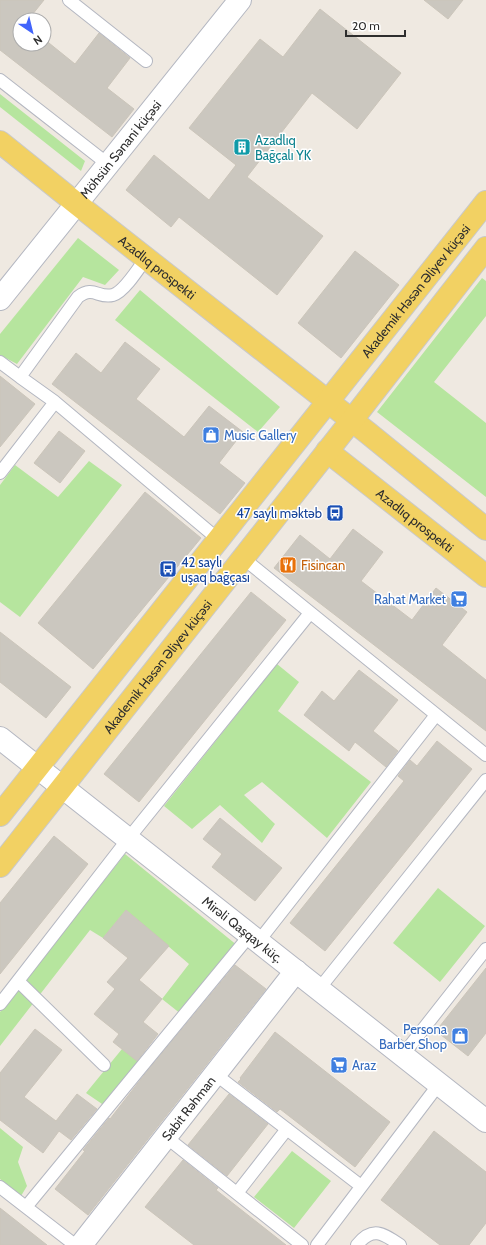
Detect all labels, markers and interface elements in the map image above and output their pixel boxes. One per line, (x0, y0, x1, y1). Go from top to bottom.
north arrow (12, 12, 52, 52)
scale bar (346, 12, 405, 38)
text: 20 m (352, 18, 380, 33)
text: N (31, 32, 45, 48)
street label: Möhsün Sənani küçəsi (76, 97, 164, 202)
place label: Azadlıq Bağçalı YK (255, 132, 312, 163)
building icon: Azadlıq Bağçalı YK (232, 137, 252, 157)
street label: Akademik Həsən Əliyev küçəsi (358, 221, 473, 361)
street label: Azadlıq prospekti (115, 232, 199, 303)
shop icon: Music Gallery (201, 425, 221, 445)
place label: Music Gallery (224, 427, 297, 443)
street label: Azadlıq prospekti (373, 485, 457, 556)
bus stop icon: 47 saylı məktəb (325, 503, 345, 523)
place label: 47 saylı məktəb (236, 505, 322, 521)
place label: 42 saylı uşaq bağçası (181, 554, 250, 585)
restaurant icon: Fisincan (278, 555, 298, 575)
place label: Fisincan (301, 557, 345, 573)
bus stop icon: 42 saylı uşaq bağçası (158, 559, 178, 579)
supermarket icon: Rahat Market (449, 589, 469, 609)
place label: Rahat Market (374, 591, 447, 607)
street label: Akademik Həsən Əliyev küçəsi (100, 597, 215, 737)
street label: Mirəli Qaşqay küç. (199, 893, 286, 966)
place label: Persona Barber Shop (379, 1021, 448, 1052)
shop icon: Persona Barber Shop (450, 1026, 470, 1046)
supermarket icon: Araz (329, 1055, 349, 1075)
place label: Araz (352, 1057, 376, 1073)
street label: Sabit Rəhman (158, 1073, 219, 1144)

